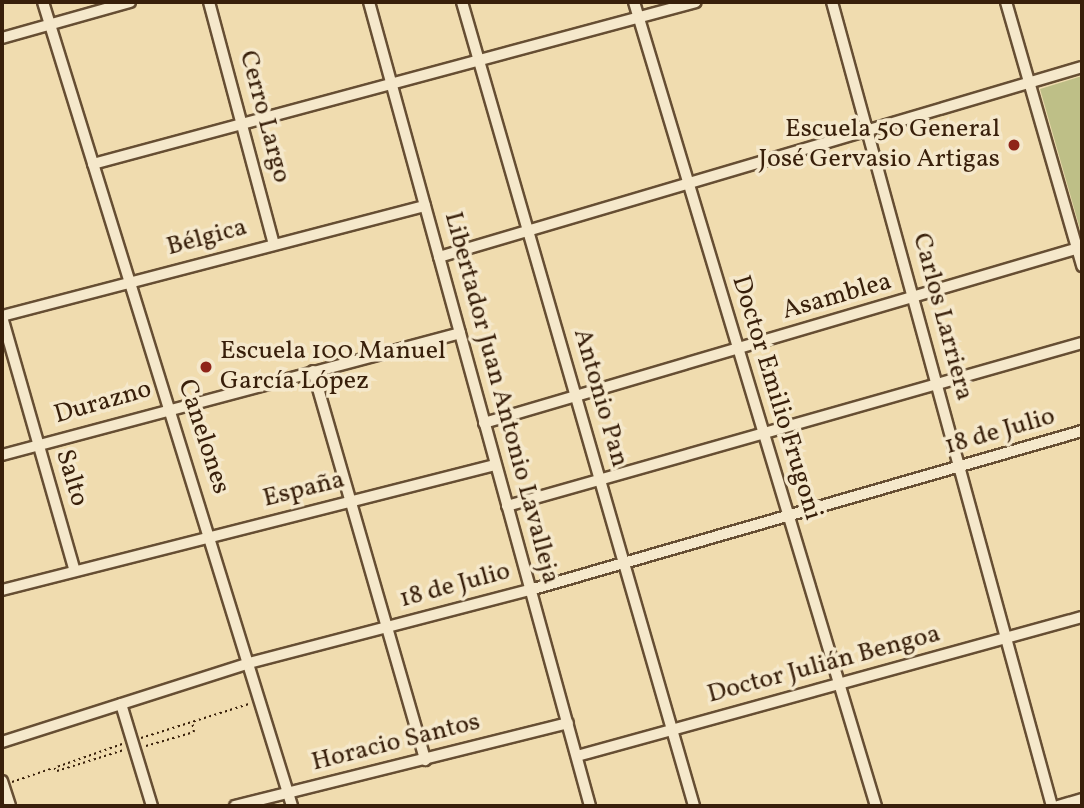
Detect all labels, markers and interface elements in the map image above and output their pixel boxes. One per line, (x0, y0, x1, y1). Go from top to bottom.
street label: Cerro Largo (231, 47, 297, 187)
place label: Escuela 50 General José Gervasio Artigas (759, 114, 1000, 176)
marker: Escuela 50 General José Gervasio Artigas (1006, 137, 1022, 153)
street label: Libertador Juan Antonio Lavalleja (436, 209, 566, 587)
street label: Bélgica (163, 212, 251, 264)
street label: Carlos Larriera (905, 230, 979, 404)
street label: Asamblea (779, 267, 895, 327)
street label: Doctor Emilio Frugoni (724, 272, 828, 524)
street label: Antonio Pan (565, 325, 635, 471)
place label: Escuela 100 Manuel García López (220, 336, 446, 398)
marker: Escuela 100 Manuel García López (198, 359, 214, 375)
street label: Durazno (51, 374, 155, 432)
street label: Canelones (170, 376, 236, 498)
street label: 18 de Julio (941, 401, 1059, 463)
street label: Salto (48, 446, 94, 510)
street label: España (260, 465, 348, 515)
street label: 18 de Julio (396, 556, 514, 616)
street label: Doctor Julián Bengoa (704, 619, 944, 711)
street label: Horacio Santos (309, 707, 483, 779)

